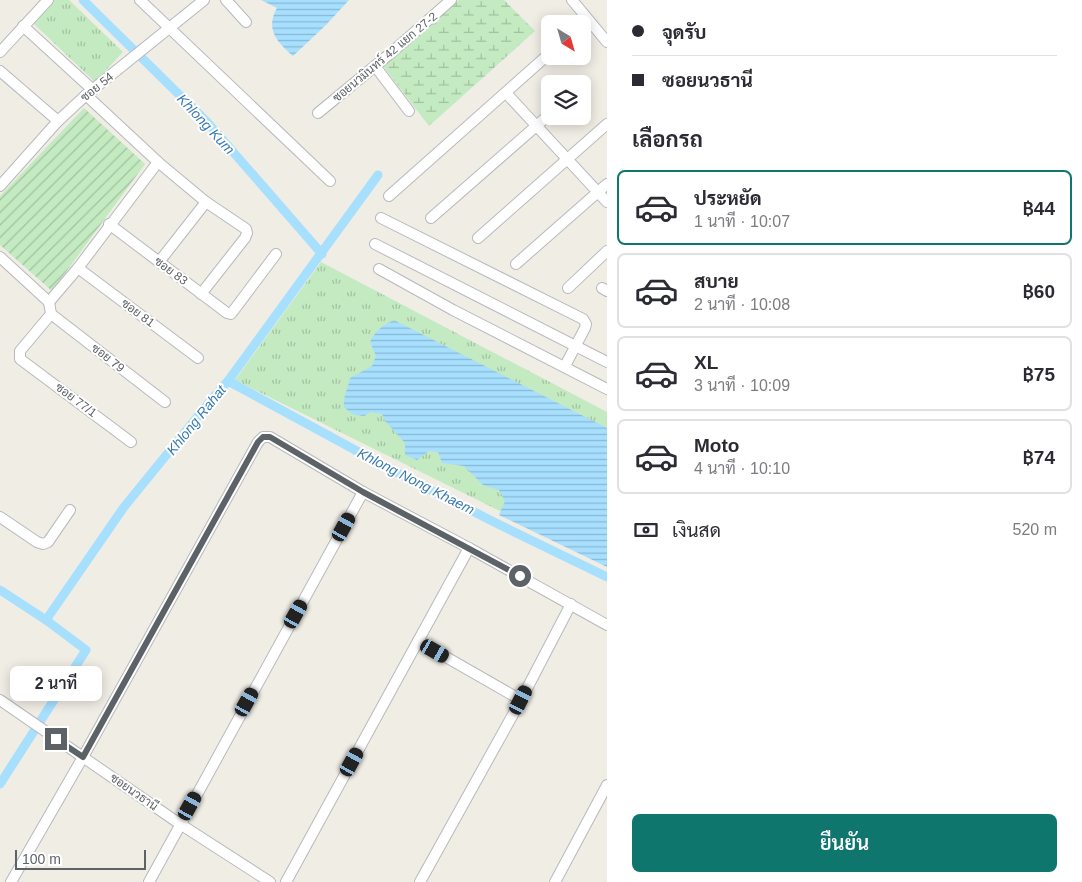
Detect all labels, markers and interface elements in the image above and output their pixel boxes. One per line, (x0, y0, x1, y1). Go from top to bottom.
street label: ซอยนวมินทร์ 42 แยก 27-2 (329, 8, 440, 105)
north arrow (541, 15, 591, 65)
map controls (541, 15, 591, 125)
text: จุดรับ (662, 22, 706, 43)
street label: ซอย 54 (78, 69, 116, 104)
text: ซอยนวธานี (662, 70, 753, 91)
button: layers (541, 75, 591, 125)
water label: Khlong Kum (174, 91, 238, 158)
text: เลือกรถ (632, 127, 703, 152)
icon: car (634, 185, 679, 230)
text: ประหยัด (694, 188, 762, 209)
text: ฿44 (1022, 198, 1055, 219)
text: 1 นาที · 10:07 (694, 213, 790, 230)
street label: ซอย 83 (152, 254, 191, 288)
icon: car (634, 268, 679, 313)
text: สบาย (694, 271, 739, 292)
text: ฿60 (1022, 281, 1055, 302)
street label: ซอย 81 (119, 296, 158, 330)
text: 2 นาที · 10:08 (694, 296, 790, 313)
street label: ซอย 79 (89, 341, 128, 375)
icon: car (634, 351, 679, 396)
text: XL (694, 352, 718, 373)
text: ฿75 (1022, 364, 1055, 385)
text: 3 นาที · 10:09 (694, 377, 790, 394)
street label: ซอย 77/1 (53, 380, 100, 420)
water label: Khlong Rahat (163, 381, 230, 458)
icon: car (634, 434, 679, 479)
text: Moto (694, 435, 739, 456)
water label: Khlong Nong Khaem (355, 445, 477, 518)
text: ฿74 (1022, 447, 1055, 468)
text: 4 นาที · 10:10 (694, 460, 790, 477)
car (330, 510, 357, 544)
icon: cash (632, 516, 660, 544)
text: เงินสด (672, 520, 721, 541)
text: 520 m (1013, 521, 1057, 538)
route start (509, 565, 531, 587)
car (282, 597, 309, 631)
car (418, 637, 451, 665)
callout: 2 นาที (10, 666, 102, 702)
text: 2 นาที (35, 675, 77, 692)
car (507, 683, 534, 717)
car (233, 685, 260, 719)
route end (45, 728, 67, 750)
car (338, 745, 365, 779)
street label: ซอยนวธานี (107, 770, 161, 814)
car (176, 789, 203, 823)
button: ยืนยัน (632, 814, 1057, 872)
scale bar (15, 847, 146, 870)
text: 100 m (22, 851, 61, 867)

